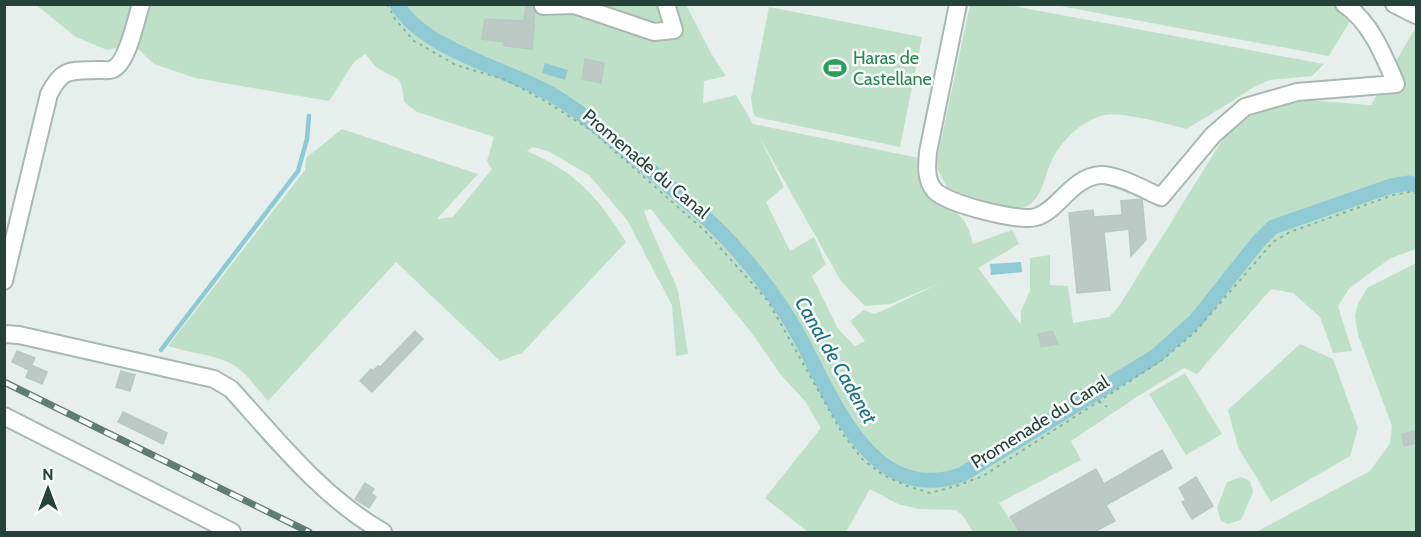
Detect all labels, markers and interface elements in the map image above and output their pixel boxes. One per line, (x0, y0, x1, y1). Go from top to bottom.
place label: Haras de Castellane (853, 47, 932, 90)
sports icon: Haras de Castellane (822, 55, 848, 81)
street label: Promenade du Canal (578, 105, 714, 224)
water label: Canal de Cadenet (790, 292, 882, 429)
street label: Promenade du Canal (967, 370, 1114, 473)
north arrow (18, 459, 78, 519)
text: N (42, 465, 54, 484)

